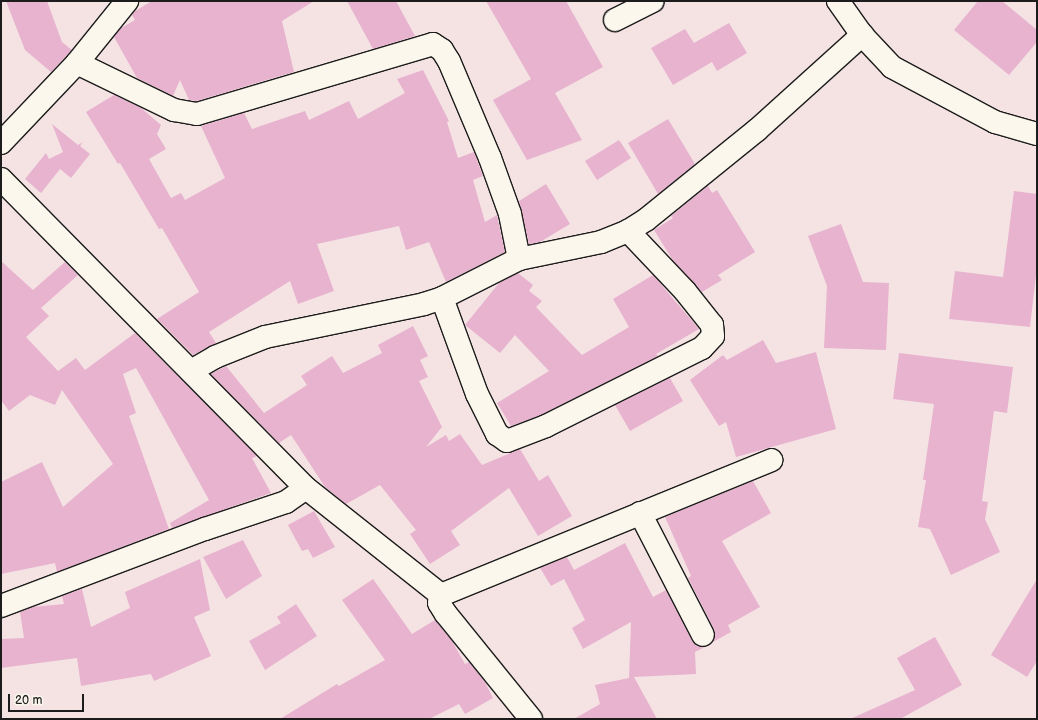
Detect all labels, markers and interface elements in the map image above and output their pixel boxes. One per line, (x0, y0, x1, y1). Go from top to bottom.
scale bar (10, 686, 86, 712)
text: 20 m (15, 693, 42, 708)

